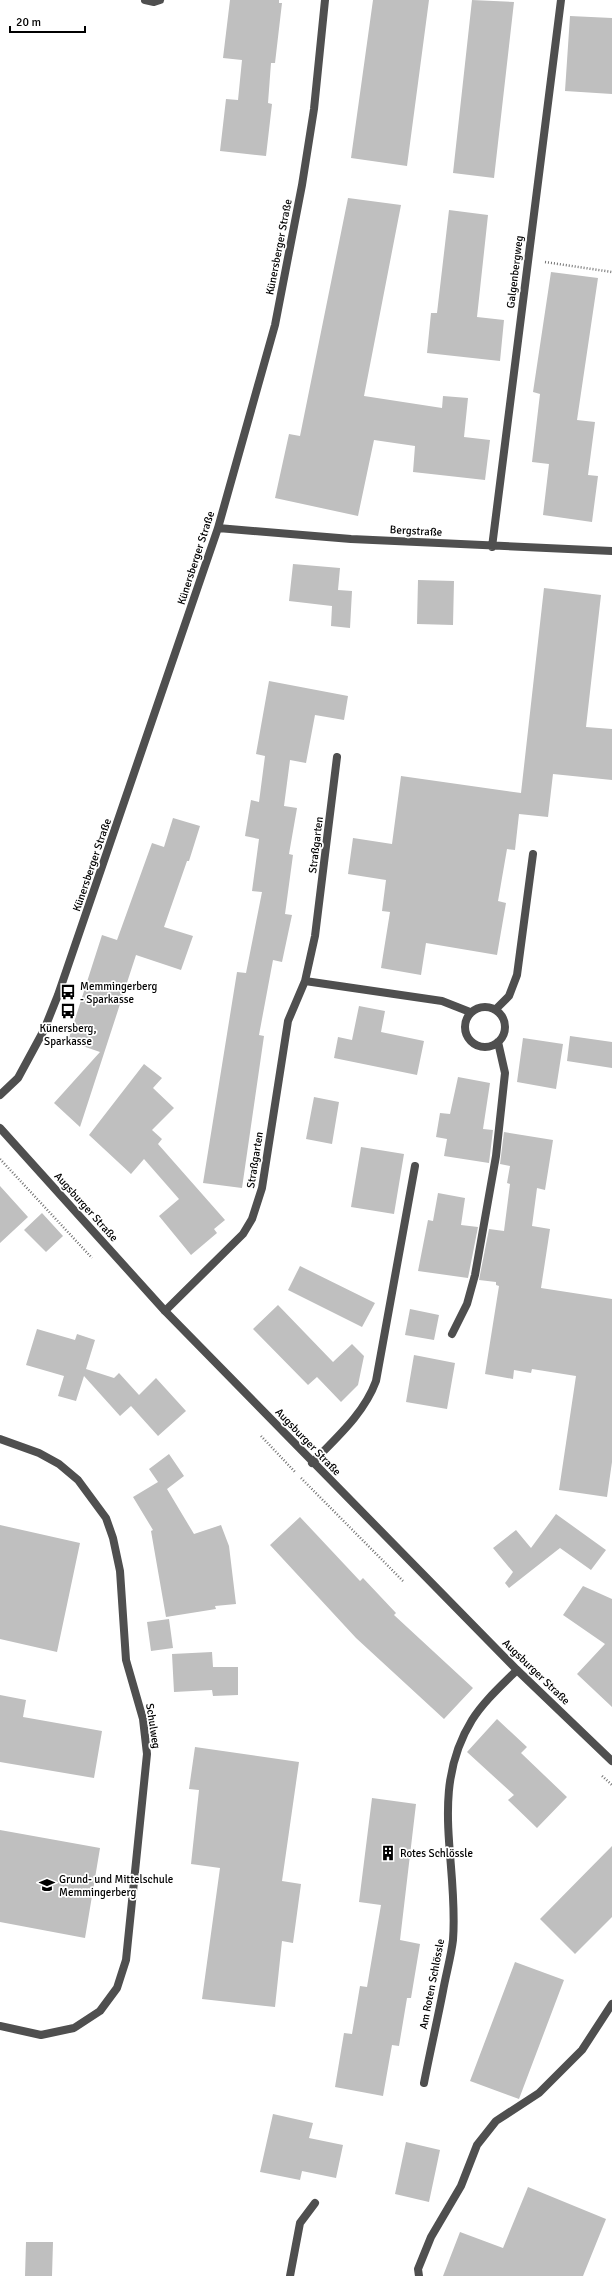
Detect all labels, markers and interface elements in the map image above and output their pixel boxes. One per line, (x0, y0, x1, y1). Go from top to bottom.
scale bar (10, 8, 85, 34)
text: 20 m (16, 15, 41, 30)
street label: Künersberger Straße (263, 198, 295, 296)
street label: Galgenbergweg (504, 235, 526, 309)
street label: Künersberger Straße (175, 510, 217, 606)
street label: Bergstraße (389, 523, 443, 539)
street label: Straßgarten (306, 816, 326, 874)
street label: Künersberger Straße (70, 817, 114, 913)
place label: Memmingerberg - Sparkasse (80, 980, 158, 1006)
bus stop icon: Memmingerberg - Sparkasse (59, 983, 77, 1001)
bus stop icon: Künersberg, Sparkasse (59, 1002, 77, 1020)
place label: Künersberg, Sparkasse (40, 1022, 96, 1048)
street label: Straßgarten (244, 1131, 266, 1189)
street label: Augsburger Straße (51, 1170, 121, 1244)
street label: Augsburger Straße (273, 1406, 343, 1478)
street label: Augsburger Straße (500, 1637, 572, 1707)
street label: Schulweg (143, 1702, 163, 1750)
building icon: Rotes Schlössle (379, 1844, 397, 1862)
place label: Rotes Schlössle (400, 1847, 473, 1860)
place label: Grund- und Mittelschule Memmingerberg (59, 1873, 173, 1899)
school or university icon: Grund- und Mittelschule Memmingerberg (38, 1876, 56, 1894)
street label: Am Roten Schlössle (417, 1938, 447, 2030)

